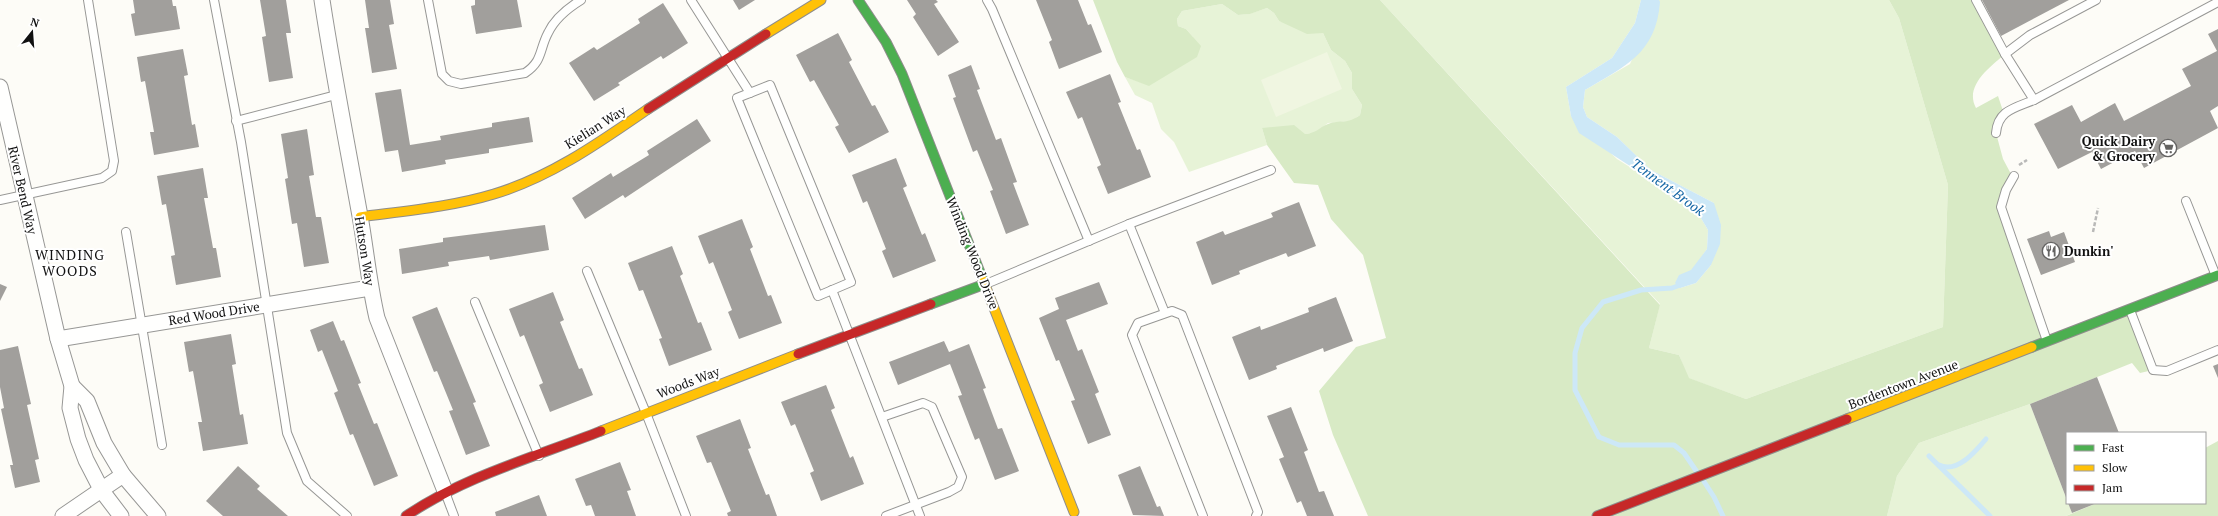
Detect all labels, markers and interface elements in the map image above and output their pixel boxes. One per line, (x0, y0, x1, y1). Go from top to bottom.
north arrow (12, 12, 52, 52)
text: N (29, 15, 42, 31)
street label: Kielian Way (561, 101, 629, 153)
place label: Quick Dairy & Grocery (2082, 132, 2156, 165)
supermarket icon: Quick Dairy & Grocery (2158, 138, 2178, 158)
street label: River Bend Way (4, 144, 42, 236)
water label: Tennent Brook (1628, 153, 1709, 220)
street label: Winding Wood Drive (942, 194, 1004, 312)
street label: Hutson Way (351, 215, 379, 287)
restaurant icon: Dunkin' (2041, 241, 2061, 261)
place label: Dunkin' (2064, 242, 2113, 260)
district label: WINDING WOODS (35, 245, 105, 280)
street label: Red Wood Drive (167, 297, 261, 329)
street label: Bordentown Avenue (1846, 355, 1960, 413)
street label: Woods Way (654, 362, 722, 402)
legend (2066, 432, 2206, 504)
text: Fast (2102, 440, 2125, 455)
text: Slow (2102, 460, 2128, 475)
text: Jam (2102, 480, 2123, 495)

